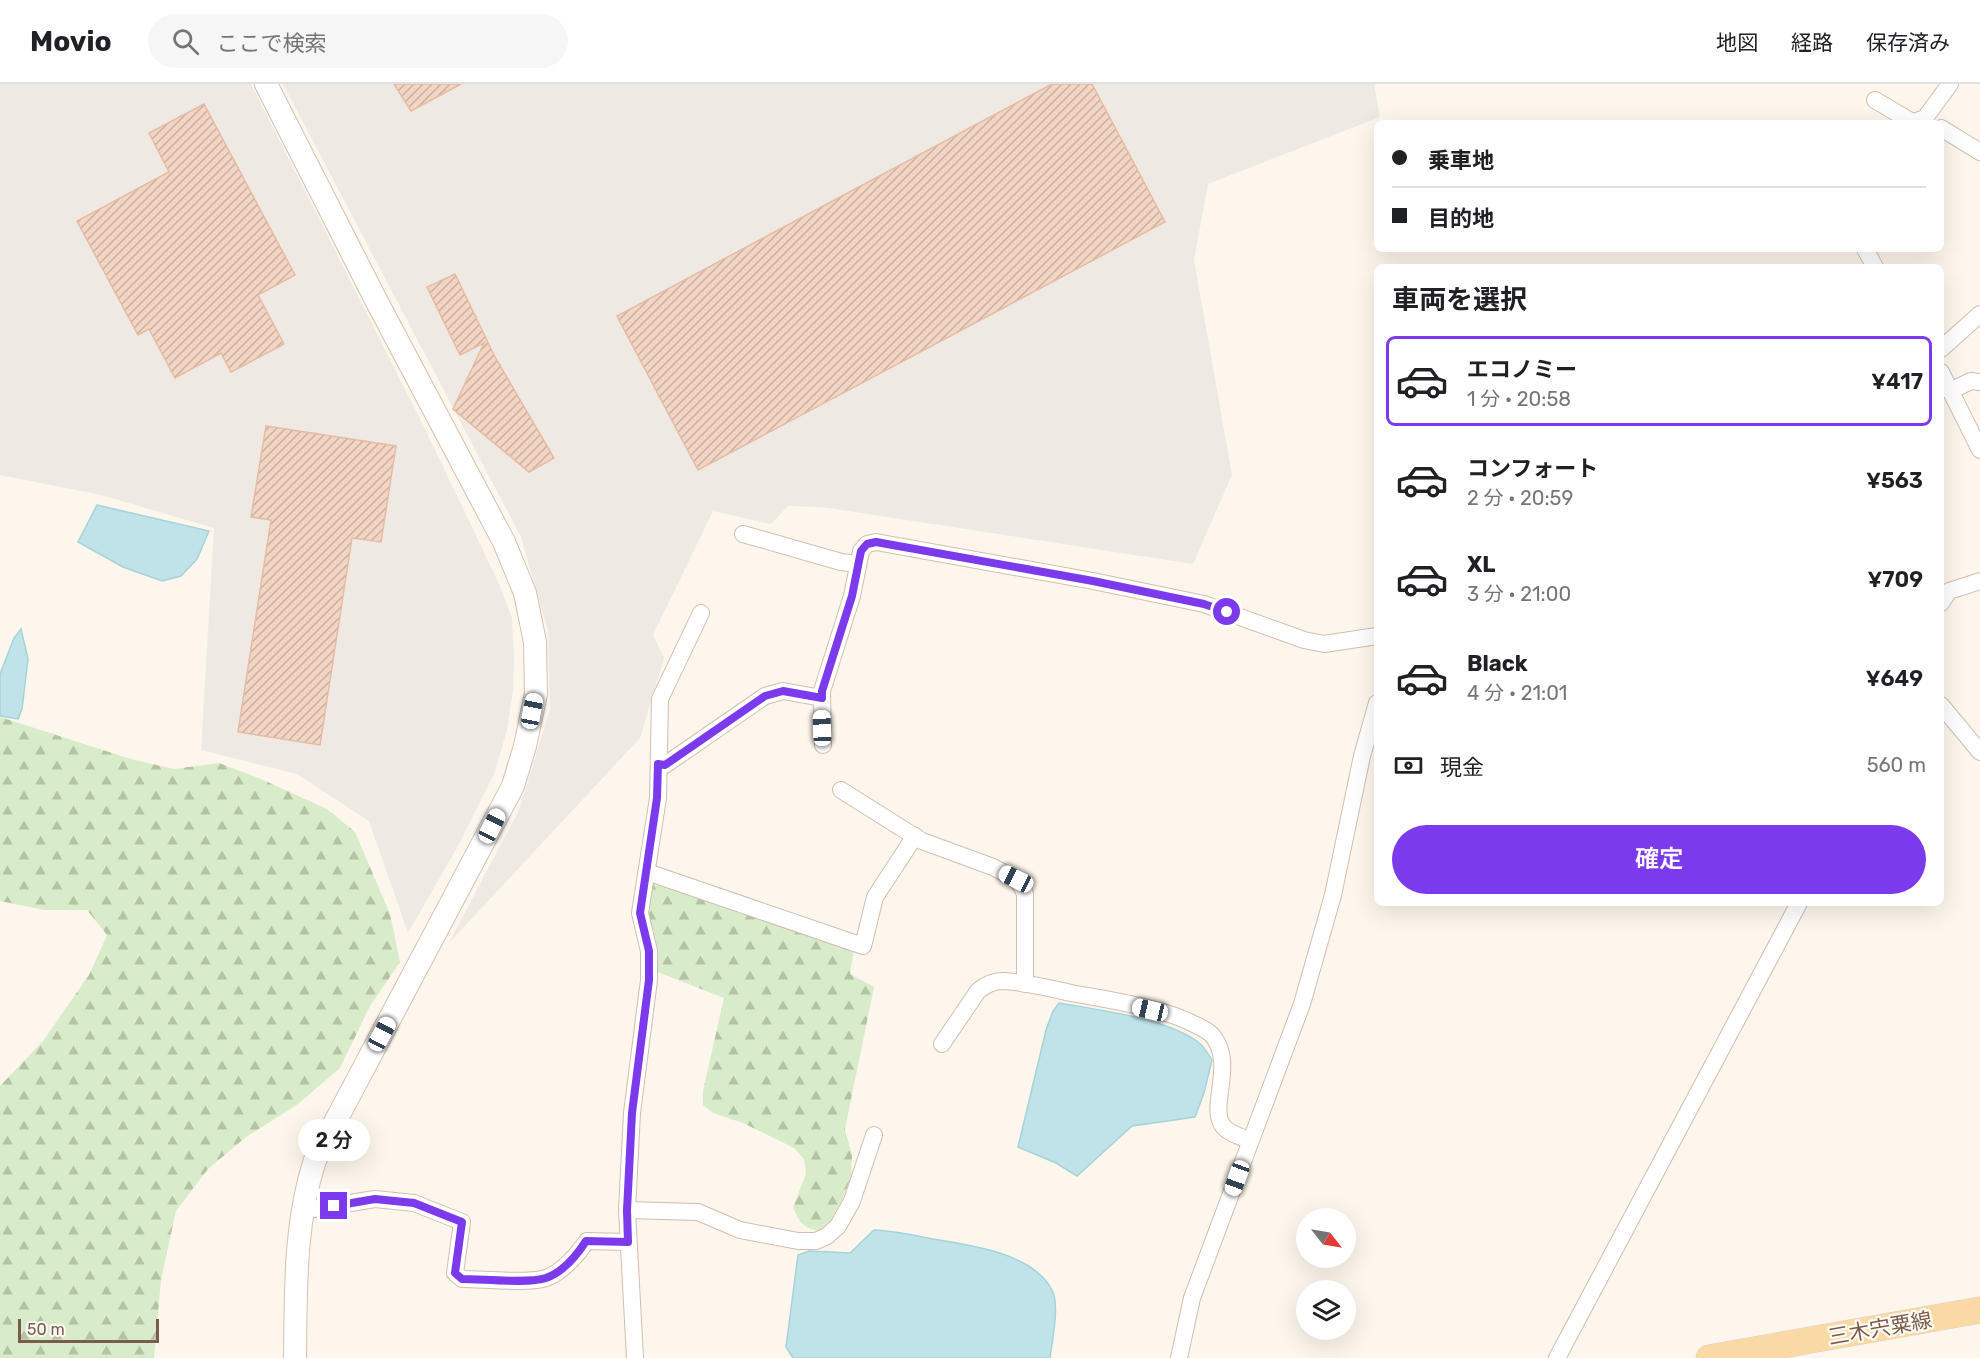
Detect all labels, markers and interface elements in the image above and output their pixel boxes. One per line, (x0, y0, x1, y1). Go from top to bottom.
search box (148, 14, 568, 68)
text: Movio (30, 25, 112, 58)
icon: search (169, 25, 202, 58)
text: ここで検索 (217, 30, 327, 57)
text: 地図 (1716, 30, 1758, 55)
text: 経路 (1791, 30, 1833, 55)
text: 保存済み (1866, 30, 1950, 55)
text: 乗車地 (1428, 147, 1494, 174)
text: 目的地 (1428, 205, 1494, 232)
text: 車両を選択 (1392, 284, 1527, 316)
icon: car (1395, 354, 1449, 408)
text: エコノミー (1467, 356, 1577, 383)
text: ¥417 (1871, 368, 1923, 395)
text: 1 分 · 20:58 (1467, 387, 1571, 411)
icon: car (1395, 453, 1449, 507)
text: コンフォート (1467, 455, 1598, 482)
text: ¥563 (1866, 467, 1923, 494)
text: 2 分 · 20:59 (1467, 486, 1573, 510)
text: XL (1467, 551, 1495, 578)
icon: car (1395, 552, 1449, 606)
text: ¥709 (1867, 566, 1923, 593)
text: 3 分 · 21:00 (1467, 582, 1571, 606)
route start (1213, 598, 1240, 625)
text: Black (1467, 650, 1528, 677)
icon: car (1395, 651, 1449, 705)
text: ¥649 (1866, 665, 1923, 692)
text: 4 分 · 21:01 (1467, 681, 1567, 705)
car (520, 692, 544, 730)
car (812, 710, 832, 746)
icon: cash (1392, 749, 1425, 782)
text: 560 m (1867, 753, 1926, 777)
text: 現金 (1440, 754, 1484, 781)
car (476, 806, 508, 846)
button: 確定 (1392, 825, 1926, 894)
car (996, 863, 1036, 895)
car (1130, 997, 1170, 1023)
car (366, 1014, 398, 1054)
callout: 2 分 (298, 1119, 370, 1161)
text: 2 分 (315, 1128, 353, 1152)
car (1222, 1158, 1252, 1198)
route end (320, 1192, 347, 1219)
north arrow (1296, 1208, 1356, 1268)
map controls (1296, 1208, 1356, 1340)
button: layers (1296, 1280, 1356, 1340)
street label: 三木宍粟線 (1826, 1307, 1934, 1349)
scale bar (18, 1316, 159, 1344)
text: 50 m (27, 1320, 65, 1339)

